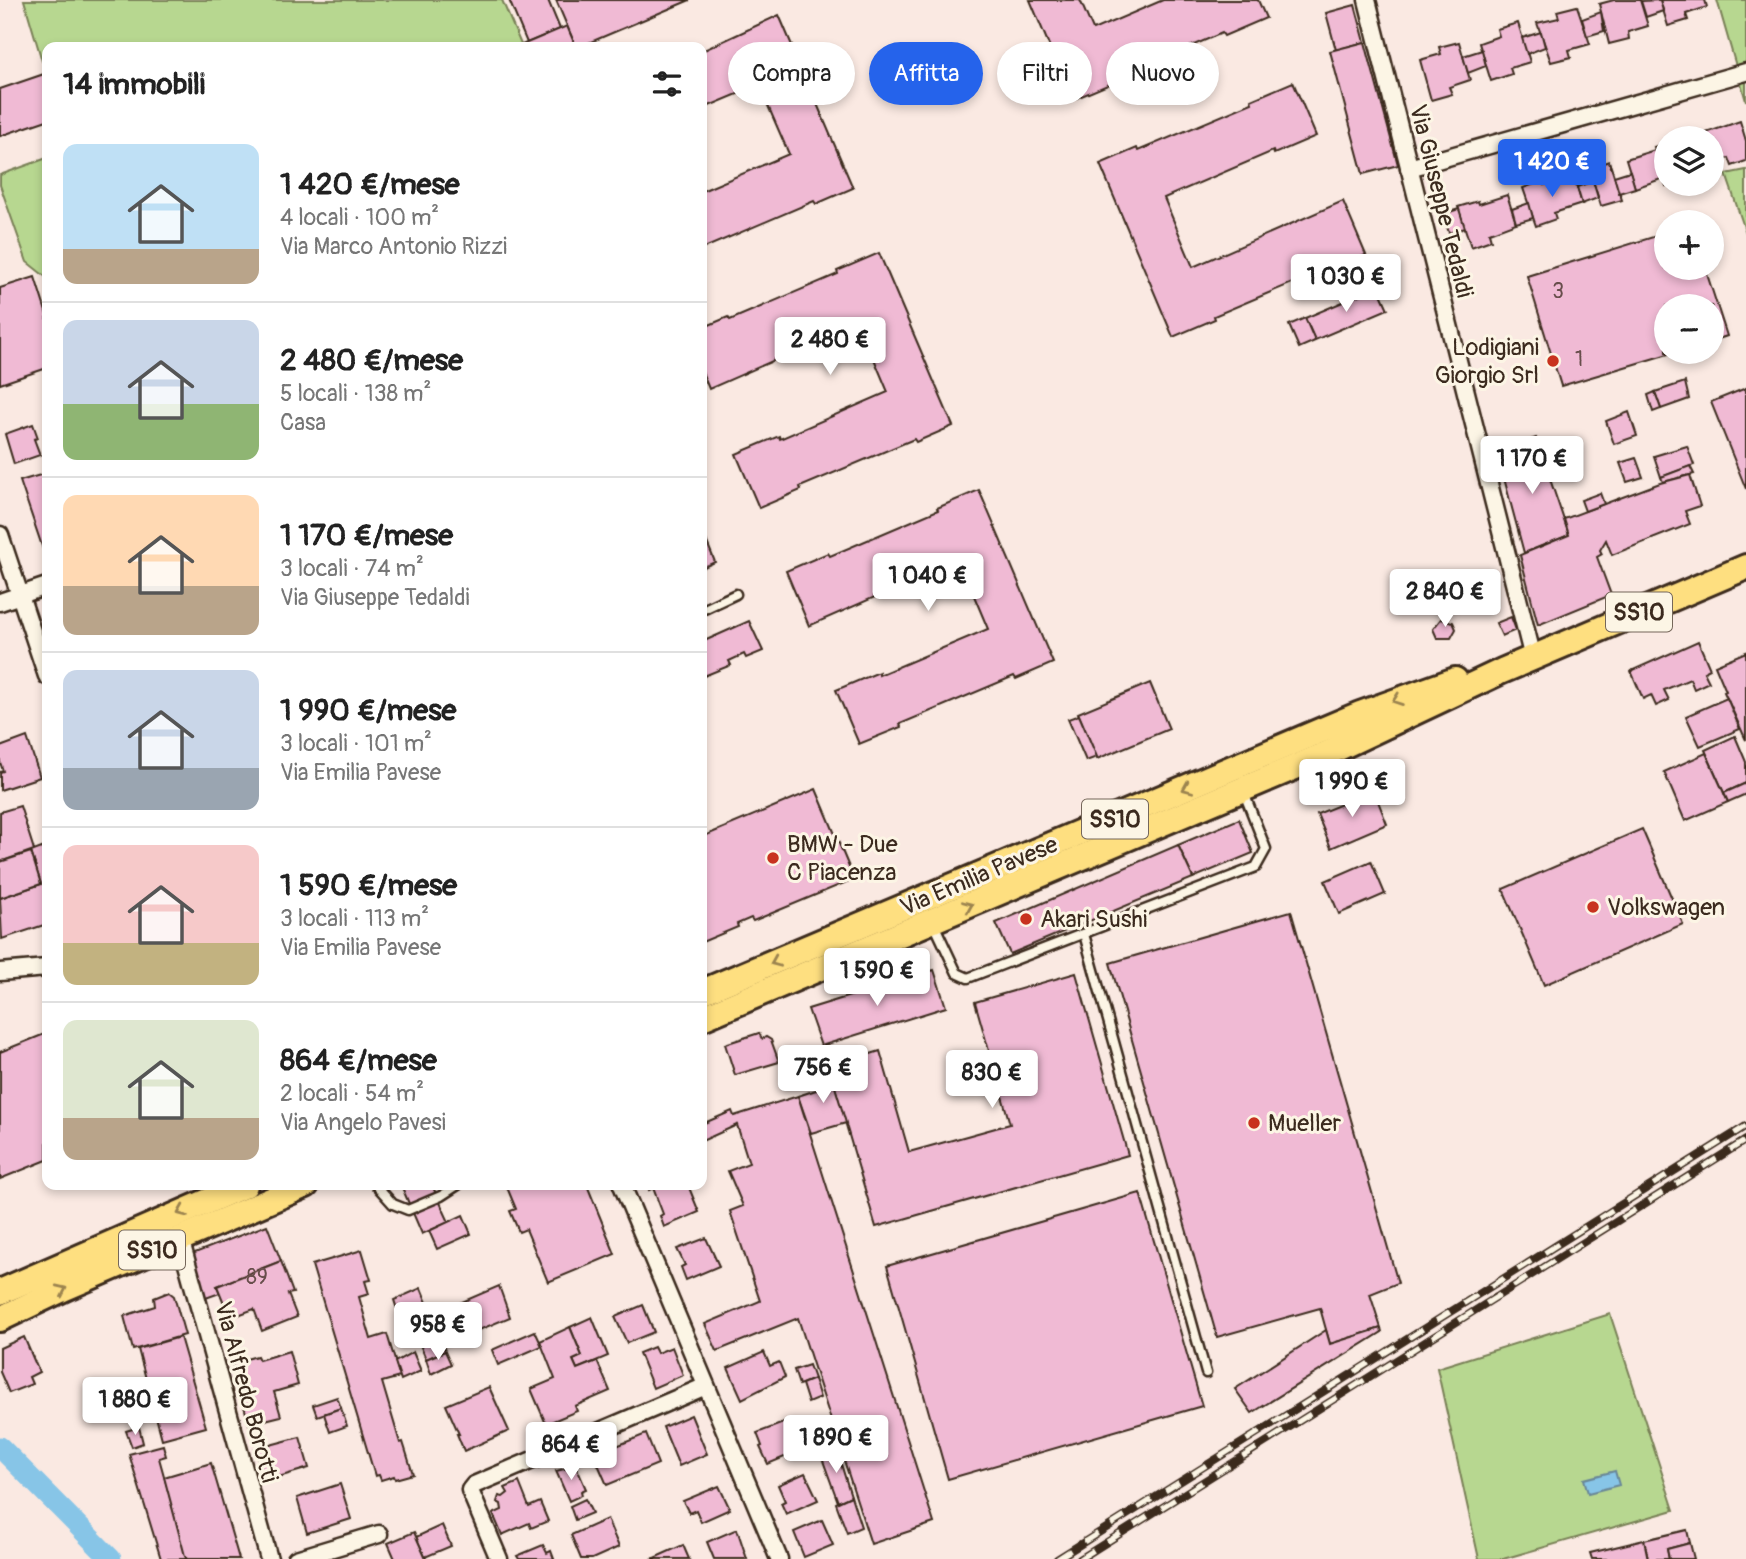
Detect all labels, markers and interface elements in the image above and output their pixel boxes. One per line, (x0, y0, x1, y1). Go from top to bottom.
chip: Compra (728, 42, 855, 105)
chip: Affitta (869, 42, 983, 105)
chip: Filtri (997, 42, 1092, 105)
chip: Nuovo (1106, 42, 1219, 105)
icon: filters (648, 65, 686, 103)
text: 14 immobili (63, 66, 205, 103)
street label: Via Giuseppe Tedaldi (1403, 101, 1479, 301)
map controls (1654, 126, 1724, 364)
button: layers (1654, 126, 1724, 196)
pin: 1 420 € (1487, 140, 1617, 199)
text: 1 420 € (1514, 147, 1590, 176)
text: 1 420 €/mese (280, 166, 460, 203)
icon: home (119, 172, 203, 256)
text: 4 locali · 100 m² (280, 203, 439, 232)
button: + (1654, 210, 1724, 280)
text: Via Marco Antonio Rizzi (280, 232, 507, 261)
pin: 1 030 € (1281, 254, 1411, 314)
text: 1 030 € (1307, 262, 1385, 291)
house number: 3 (1552, 278, 1564, 305)
button: − (1654, 294, 1724, 364)
pin: 2 480 € (765, 318, 895, 377)
text: 2 480 € (791, 325, 869, 354)
place label: Lodigiani Giorgio Srl (1435, 333, 1539, 390)
text: 2 480 €/mese (280, 342, 463, 379)
house number: 1 (1575, 346, 1583, 373)
icon: home (119, 348, 203, 432)
marker: Lodigiani Giorgio Srl (1545, 353, 1561, 369)
text: 5 locali · 138 m² (280, 379, 431, 408)
text: Casa (280, 408, 326, 437)
pin: 1 170 € (1467, 436, 1597, 496)
text: 1 170 € (1496, 444, 1568, 473)
text: 1 170 €/mese (280, 517, 453, 554)
icon: home (119, 523, 203, 607)
text: 3 locali · 74 m² (280, 554, 424, 583)
pin: 1 040 € (863, 554, 993, 613)
text: 1 040 € (889, 561, 967, 590)
pin: 2 840 € (1380, 570, 1510, 629)
text: 2 840 € (1406, 577, 1484, 606)
text: Via Giuseppe Tedaldi (280, 583, 470, 612)
road number: SS10 (1606, 592, 1672, 632)
text: 1 990 €/mese (280, 692, 456, 729)
one-way arrow (1392, 692, 1404, 706)
icon: home (119, 698, 203, 782)
text: 3 locali · 101 m² (280, 729, 432, 758)
text: Via Emilia Pavese (280, 758, 441, 787)
pin: 1 990 € (1287, 760, 1417, 819)
text: 1 990 € (1315, 767, 1389, 796)
one-way arrow (1182, 780, 1195, 794)
road number: SS10 (1082, 800, 1148, 838)
place label: BMW - Due C Piacenza (787, 830, 898, 887)
street label: Via Emilia Pavese (896, 830, 1062, 922)
marker: BMW - Due C Piacenza (765, 850, 781, 866)
text: 1 590 €/mese (280, 867, 457, 904)
icon: home (119, 873, 203, 957)
place label: Volkswagen (1607, 893, 1725, 922)
marker: Volkswagen (1585, 899, 1601, 915)
one-way arrow (961, 901, 973, 915)
text: 3 locali · 113 m² (280, 904, 429, 933)
place label: Akari Sushi (1040, 905, 1147, 934)
marker: Akari Sushi (1018, 911, 1034, 927)
text: Via Emilia Pavese (280, 933, 441, 962)
pin: 1 590 € (812, 948, 942, 1008)
one-way arrow (769, 953, 781, 967)
text: 1 590 € (840, 956, 914, 985)
text: 864 €/mese (280, 1042, 437, 1079)
pin: 756 € (774, 1046, 872, 1105)
icon: home (119, 1048, 203, 1132)
pin: 830 € (943, 1050, 1041, 1110)
text: 756 € (794, 1053, 852, 1082)
text: 830 € (962, 1058, 1022, 1087)
text: 2 locali · 54 m² (280, 1079, 424, 1108)
text: Via Angelo Pavesi (280, 1108, 446, 1137)
place label: Mueller (1268, 1109, 1341, 1138)
marker: Mueller (1246, 1115, 1262, 1131)
one-way arrow (177, 1204, 189, 1218)
road number: SS10 (119, 1231, 185, 1270)
house number: 89 (246, 1264, 268, 1291)
one-way arrow (55, 1284, 67, 1298)
street label: Via Alfredo Borotti (208, 1298, 284, 1486)
pin: 958 € (389, 1302, 487, 1362)
text: 958 € (410, 1310, 466, 1339)
pin: 1 880 € (70, 1378, 200, 1437)
text: 1 880 € (98, 1385, 172, 1414)
pin: 1 890 € (771, 1416, 901, 1475)
pin: 864 € (522, 1422, 620, 1482)
text: 1 890 € (799, 1423, 873, 1452)
text: 864 € (542, 1430, 600, 1459)

